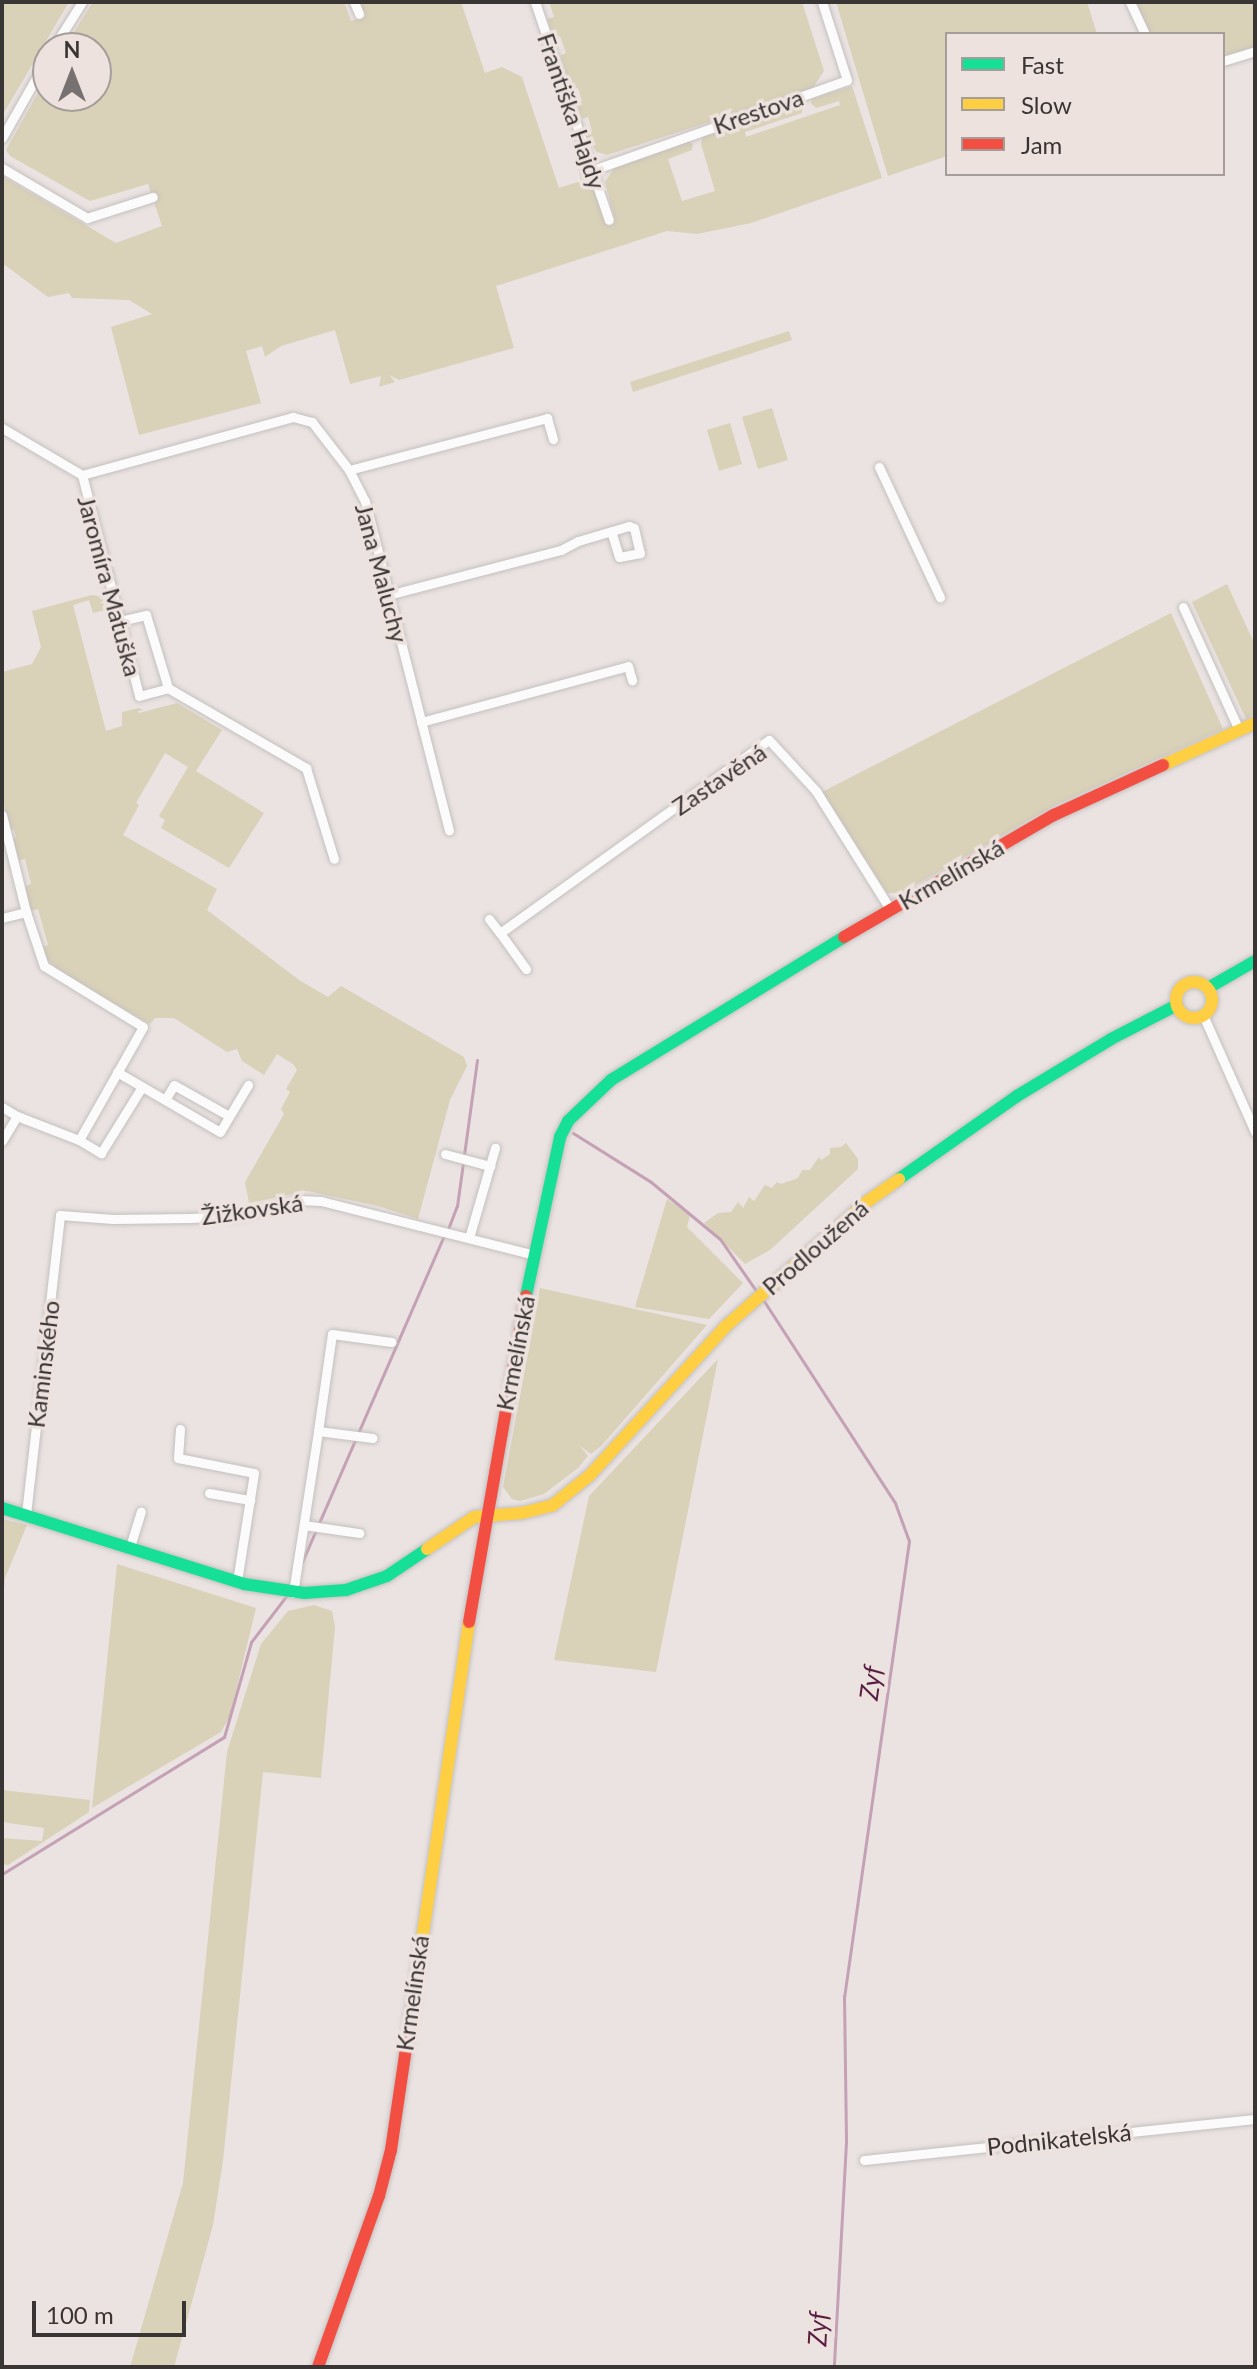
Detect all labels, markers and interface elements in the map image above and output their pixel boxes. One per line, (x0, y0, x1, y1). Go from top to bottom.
street label: Františka Hajdy (532, 29, 612, 193)
north arrow (32, 32, 112, 112)
legend (945, 32, 1225, 176)
text: N (64, 36, 80, 63)
text: Fast (1021, 50, 1064, 79)
street label: Krestova (709, 82, 807, 140)
text: Slow (1021, 90, 1072, 119)
text: Jam (1021, 130, 1062, 159)
street label: Jaromíra Matuška (72, 493, 148, 679)
street label: Jana Maluchy (350, 500, 414, 646)
street label: Zastavěná (667, 737, 771, 821)
street label: Krmelínská (893, 832, 1009, 916)
street label: Žižkovská (199, 1188, 305, 1230)
street label: Prodloužená (756, 1193, 874, 1301)
street label: Krmelínská (490, 1293, 540, 1413)
street label: Kaminského (21, 1299, 65, 1429)
water label: Zyf (853, 1664, 889, 1702)
street label: Krmelínská (390, 1933, 434, 2053)
street label: Podnikatelská (985, 2117, 1133, 2161)
scale bar (36, 2285, 190, 2335)
text: 100 m (46, 2300, 114, 2329)
water label: Zyf (802, 2311, 834, 2347)

